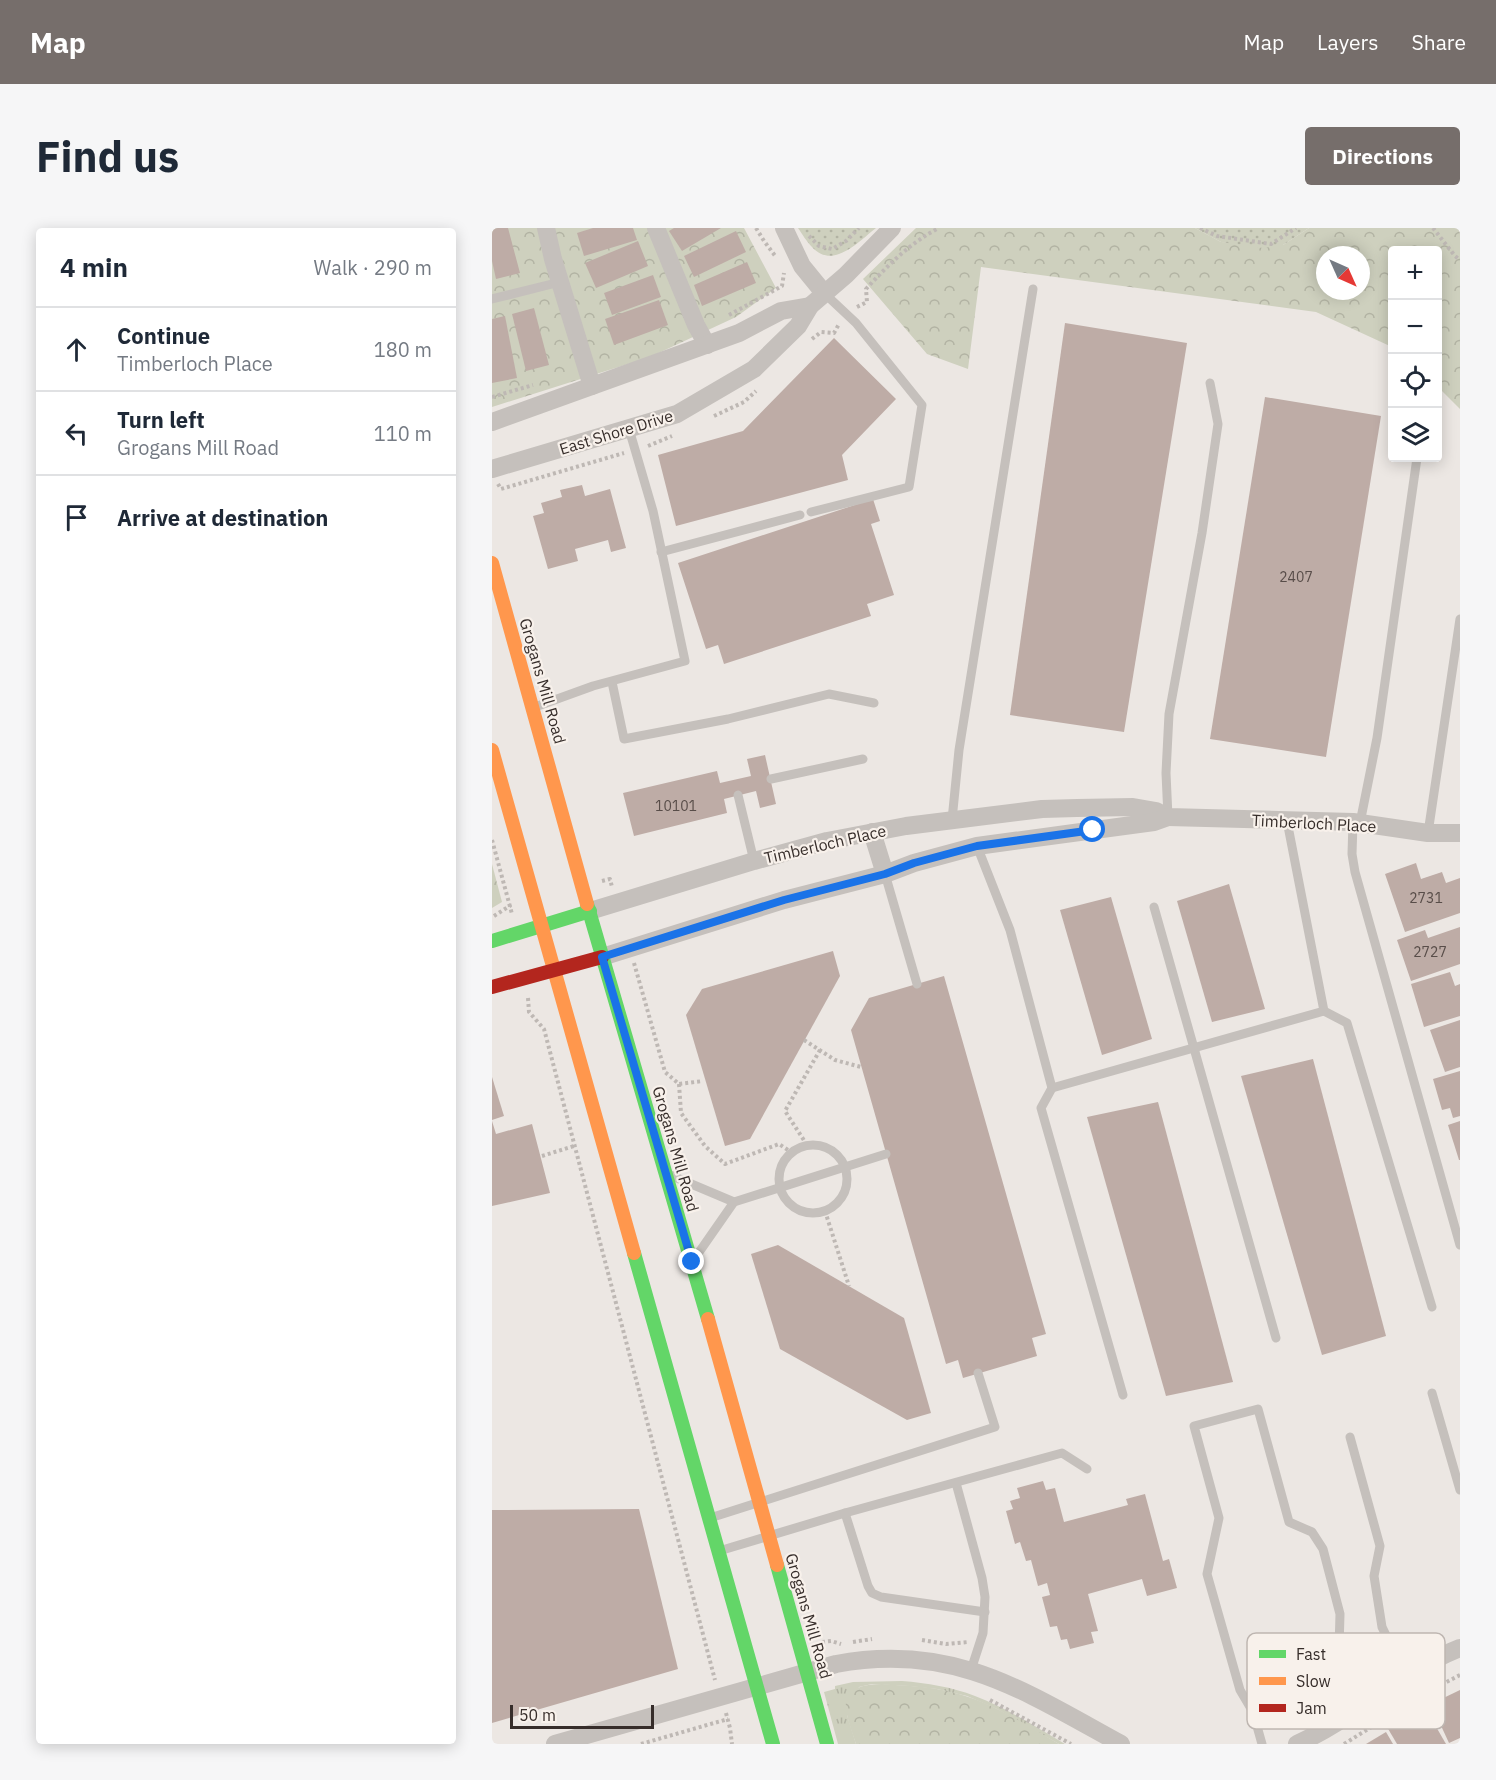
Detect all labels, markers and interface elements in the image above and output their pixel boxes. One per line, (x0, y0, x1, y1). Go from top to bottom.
text: Map (30, 24, 86, 61)
text: Map (1244, 28, 1284, 56)
text: Layers (1317, 28, 1379, 56)
text: Share (1412, 28, 1466, 56)
button: Directions (1305, 127, 1460, 185)
text: Find us (36, 129, 179, 184)
north arrow (1316, 246, 1370, 300)
map controls (1388, 246, 1442, 462)
button: + (1388, 246, 1442, 300)
text: 4 min (60, 250, 128, 284)
text: Walk · 290 m (314, 254, 432, 281)
button: − (1388, 300, 1442, 354)
text: Continue (117, 321, 210, 350)
icon: ahead (60, 333, 93, 366)
text: 180 m (374, 336, 432, 363)
text: Timberloch Place (117, 350, 273, 377)
button: locate (1388, 354, 1442, 408)
text: Turn left (117, 405, 205, 434)
street label: East Shore Drive (557, 405, 675, 459)
button: layers (1388, 408, 1442, 462)
icon: left (60, 417, 93, 450)
text: 110 m (374, 420, 432, 447)
text: Grogans Mill Road (117, 434, 279, 461)
icon: arrive (60, 501, 93, 534)
text: Arrive at destination (117, 503, 328, 532)
house number: 2407 (1279, 568, 1313, 586)
street label: Grogans Mill Road (516, 616, 570, 746)
house number: 10101 (655, 797, 697, 815)
street label: Timberloch Place (1251, 810, 1377, 836)
route start (1079, 816, 1105, 842)
street label: Timberloch Place (762, 820, 888, 868)
house number: 2731 (1409, 889, 1443, 907)
house number: 2727 (1413, 943, 1447, 961)
street label: Grogans Mill Road (649, 1084, 703, 1214)
route end (678, 1248, 704, 1274)
street label: Grogans Mill Road (782, 1551, 836, 1681)
legend (1247, 1633, 1445, 1729)
text: Fast (1296, 1644, 1326, 1664)
text: Slow (1296, 1671, 1331, 1691)
text: Jam (1296, 1698, 1327, 1718)
scale bar (510, 1702, 654, 1730)
text: 50 m (519, 1705, 556, 1725)

